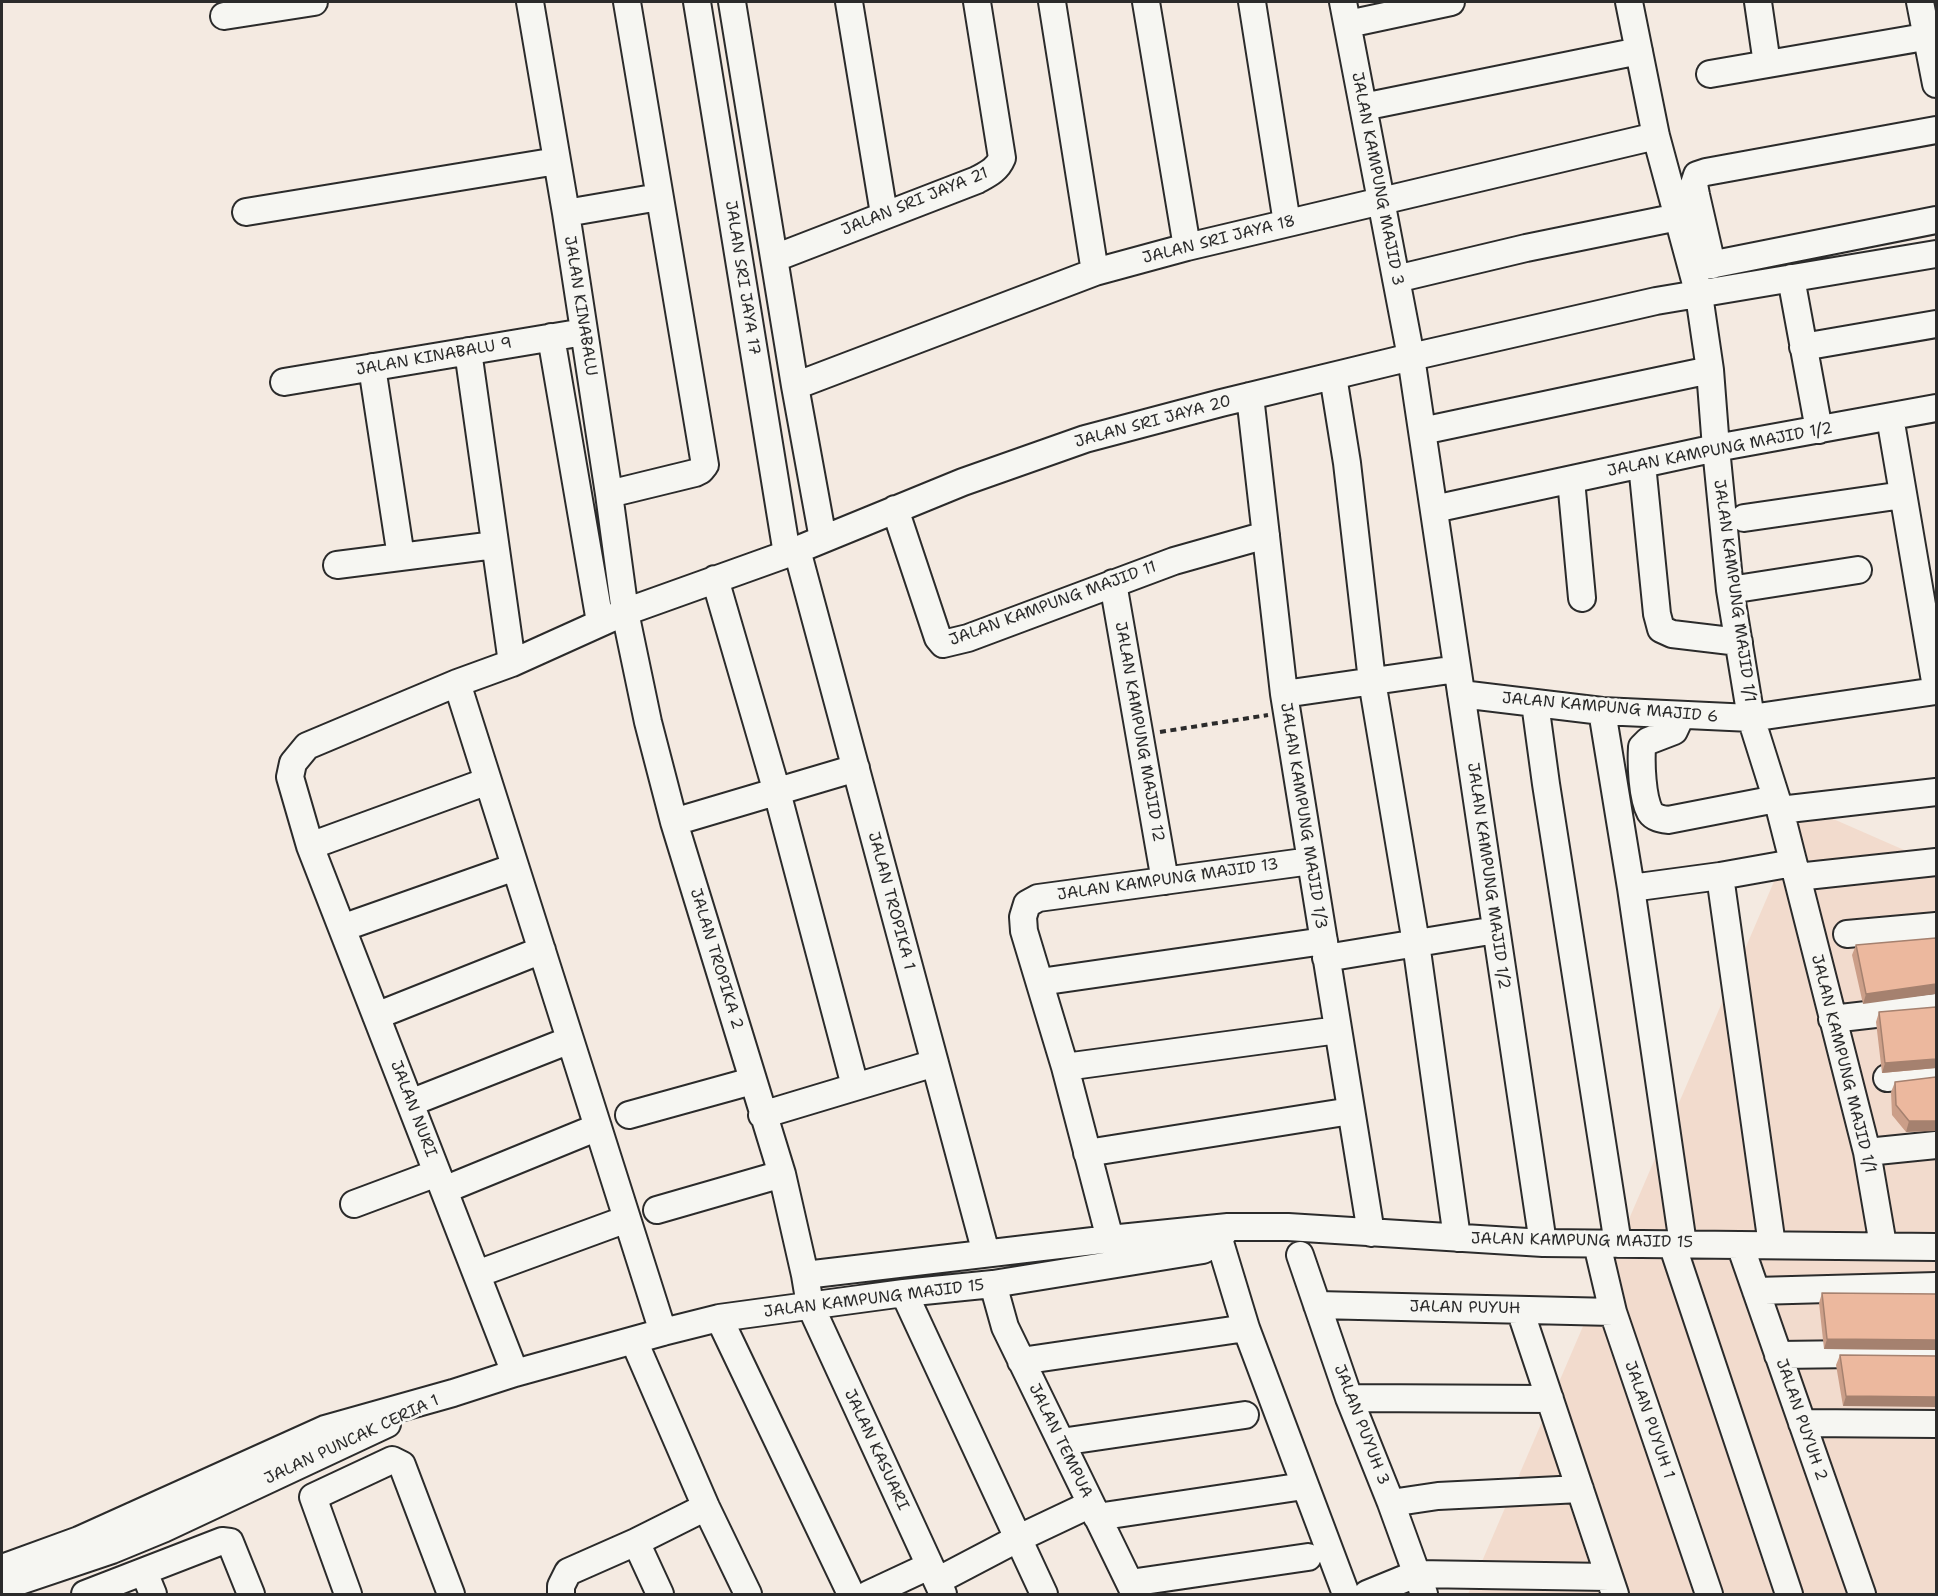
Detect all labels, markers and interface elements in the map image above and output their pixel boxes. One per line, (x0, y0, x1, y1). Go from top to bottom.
street label: JALAN KAMPUNG MAJID 3 (1347, 71, 1407, 287)
street label: JALAN SRI JAYA 21 (839, 164, 991, 240)
street label: JALAN SRI JAYA 17 (720, 199, 764, 357)
street label: JALAN SRI JAYA 18 (1141, 212, 1297, 268)
street label: JALAN KINABALU (559, 235, 601, 377)
street label: JALAN KINABALU 9 (355, 334, 513, 380)
street label: JALAN SRI JAYA 20 (1073, 392, 1233, 452)
street label: JALAN KAMPUNG MAJID 1/2 (1606, 419, 1834, 481)
street label: JALAN KAMPUNG MAJID 1/1 (1709, 478, 1759, 704)
street label: JALAN KAMPUNG MAJID 11 (947, 558, 1159, 650)
street label: JALAN KAMPUNG MAJID 12 (1110, 620, 1168, 844)
street label: JALAN KAMPUNG MAJID 6 (1501, 689, 1719, 727)
street label: JALAN KAMPUNG MAJID 1/3 (1276, 701, 1330, 931)
street label: JALAN KAMPUNG MAJID 1/2 (1463, 761, 1513, 991)
street label: JALAN TROPIKA 1 (863, 830, 919, 972)
street label: JALAN KAMPUNG MAJID 13 (1056, 855, 1280, 905)
street label: JALAN TROPIKA 2 (685, 886, 747, 1032)
street label: JALAN KAMPUNG MAJID 1/1 (1807, 953, 1879, 1175)
street label: JALAN NURI (386, 1058, 440, 1160)
street label: JALAN KAMPUNG MAJID 15 (1471, 1229, 1693, 1253)
street label: JALAN KAMPUNG MAJID 15 (763, 1276, 985, 1322)
street label: JALAN PUYUH (1409, 1297, 1521, 1319)
street label: JALAN PUYUH 2 (1771, 1357, 1831, 1483)
street label: JALAN PUYUH 1 (1620, 1359, 1678, 1481)
street label: JALAN PUYUH 3 (1329, 1362, 1393, 1488)
street label: JALAN TEMPUA (1024, 1381, 1096, 1501)
street label: JALAN KASUARI (840, 1386, 912, 1514)
street label: JALAN PUNCAK CERIA 1 (262, 1391, 442, 1489)

